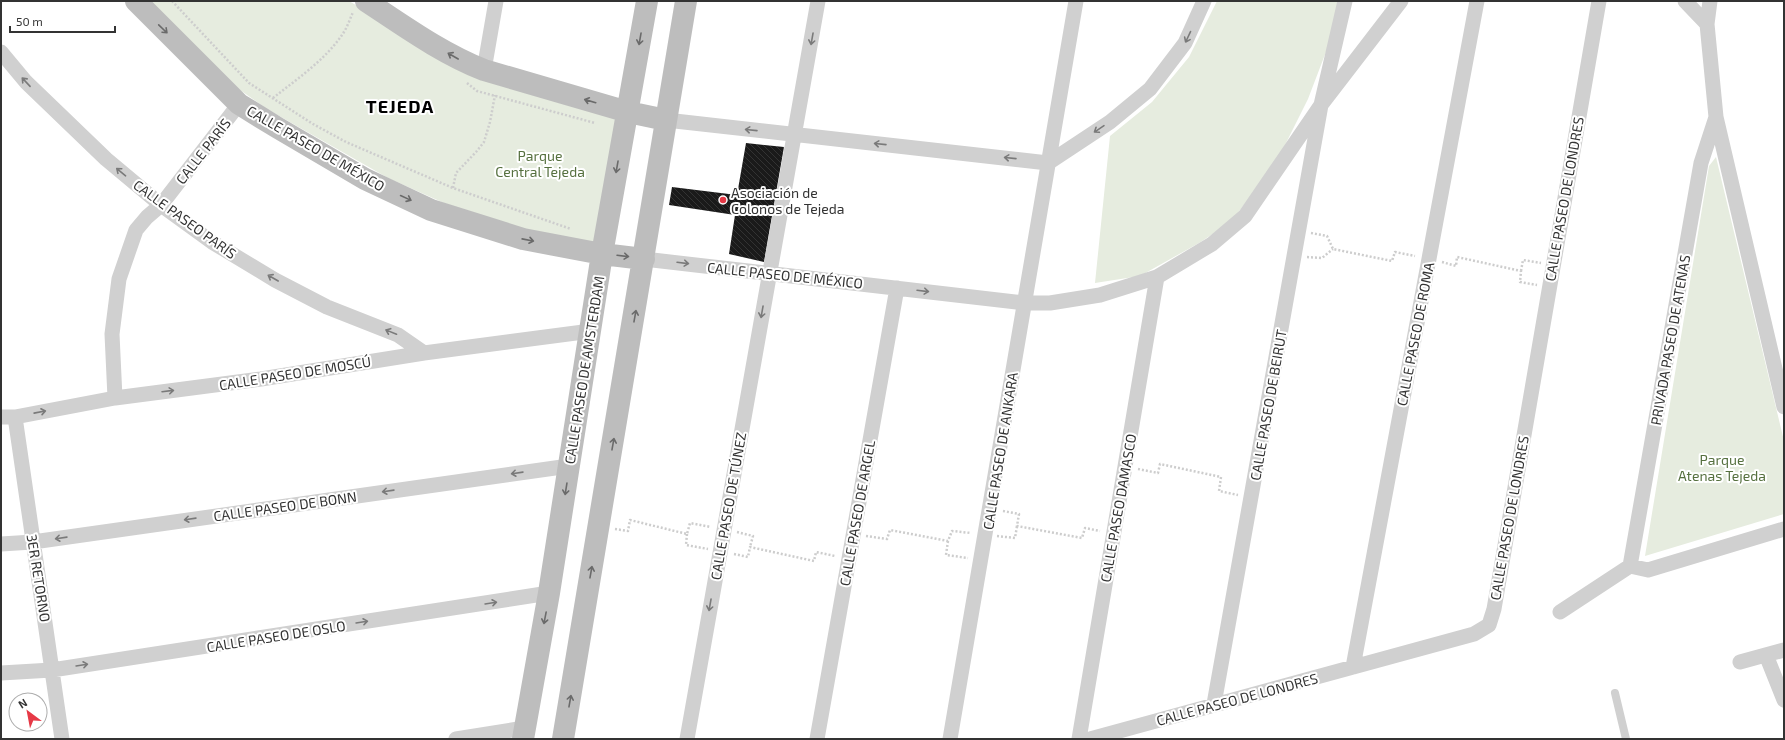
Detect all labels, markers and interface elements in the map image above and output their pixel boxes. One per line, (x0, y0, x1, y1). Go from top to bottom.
scale bar (10, 8, 115, 34)
text: 50 m (16, 14, 43, 28)
one-way arrow (158, 24, 168, 34)
one-way arrow (1184, 30, 1191, 42)
one-way arrow (636, 33, 644, 46)
one-way arrow (807, 33, 815, 46)
one-way arrow (448, 52, 460, 60)
one-way arrow (22, 77, 31, 87)
district label: TEJEDA (366, 95, 434, 117)
one-way arrow (584, 97, 597, 104)
street label: CALLE PASEO DE MÉXICO (244, 102, 388, 194)
street label: CALLE PARÍS (172, 115, 234, 187)
street label: CALLE PASEO DE LONDRES (1541, 115, 1587, 283)
one-way arrow (1094, 125, 1105, 133)
one-way arrow (745, 126, 758, 133)
one-way arrow (874, 140, 887, 148)
park label: Parque Central Tejeda (495, 147, 585, 180)
one-way arrow (1004, 154, 1017, 162)
one-way arrow (613, 161, 621, 174)
one-way arrow (115, 167, 126, 176)
street label: CALLE PASEO PARÍS (130, 176, 240, 262)
place label: Asociación de Colonos de Tejeda (731, 184, 845, 217)
one-way arrow (399, 195, 411, 202)
marker: Asociación de Colonos de Tejeda (718, 195, 728, 205)
one-way arrow (522, 236, 535, 244)
one-way arrow (616, 252, 629, 260)
street label: PRIVADA PASEO DE ATENAS (1647, 253, 1693, 427)
street label: CALLE PASEO DE MÉXICO (706, 258, 864, 292)
one-way arrow (676, 260, 689, 267)
street label: CALLE PASEO DE ROMA (1393, 261, 1437, 407)
one-way arrow (267, 274, 279, 282)
street label: CALLE PASEO DE AMSTERDAM (561, 275, 607, 465)
one-way arrow (916, 287, 929, 295)
one-way arrow (758, 305, 766, 318)
one-way arrow (631, 310, 639, 323)
one-way arrow (385, 328, 397, 336)
street label: CALLE PASEO DE BEIRUT (1246, 328, 1290, 482)
street label: CALLE PASEO DE MOSCÚ (218, 353, 372, 393)
street label: CALLE PASEO DE ANKARA (979, 371, 1021, 531)
one-way arrow (161, 387, 174, 395)
one-way arrow (33, 408, 46, 416)
street label: CALLE PASEO DE TÚNEZ (707, 431, 749, 581)
street label: CALLE PASEO DAMASCO (1097, 432, 1139, 584)
street label: CALLE PASEO DE LONDRES (1486, 434, 1532, 602)
one-way arrow (609, 438, 617, 451)
street label: CALLE PASEO DE ARGEL (836, 439, 878, 587)
park label: Parque Atenas Tejeda (1678, 451, 1766, 484)
one-way arrow (511, 469, 524, 477)
one-way arrow (561, 482, 569, 495)
one-way arrow (382, 487, 395, 495)
street label: CALLE PASEO DE BONN (212, 488, 358, 524)
one-way arrow (184, 515, 197, 523)
street label: 3ER RETORNO (24, 533, 54, 623)
one-way arrow (55, 534, 68, 542)
one-way arrow (588, 566, 596, 579)
one-way arrow (484, 599, 497, 607)
one-way arrow (706, 599, 714, 612)
one-way arrow (541, 611, 549, 624)
street label: CALLE PASEO DE OSLO (205, 617, 347, 655)
one-way arrow (355, 618, 368, 626)
one-way arrow (75, 661, 88, 669)
street label: CALLE PASEO DE LONDRES (1154, 669, 1320, 729)
north arrow (8, 692, 48, 732)
one-way arrow (566, 694, 574, 707)
text: N (16, 695, 29, 711)

